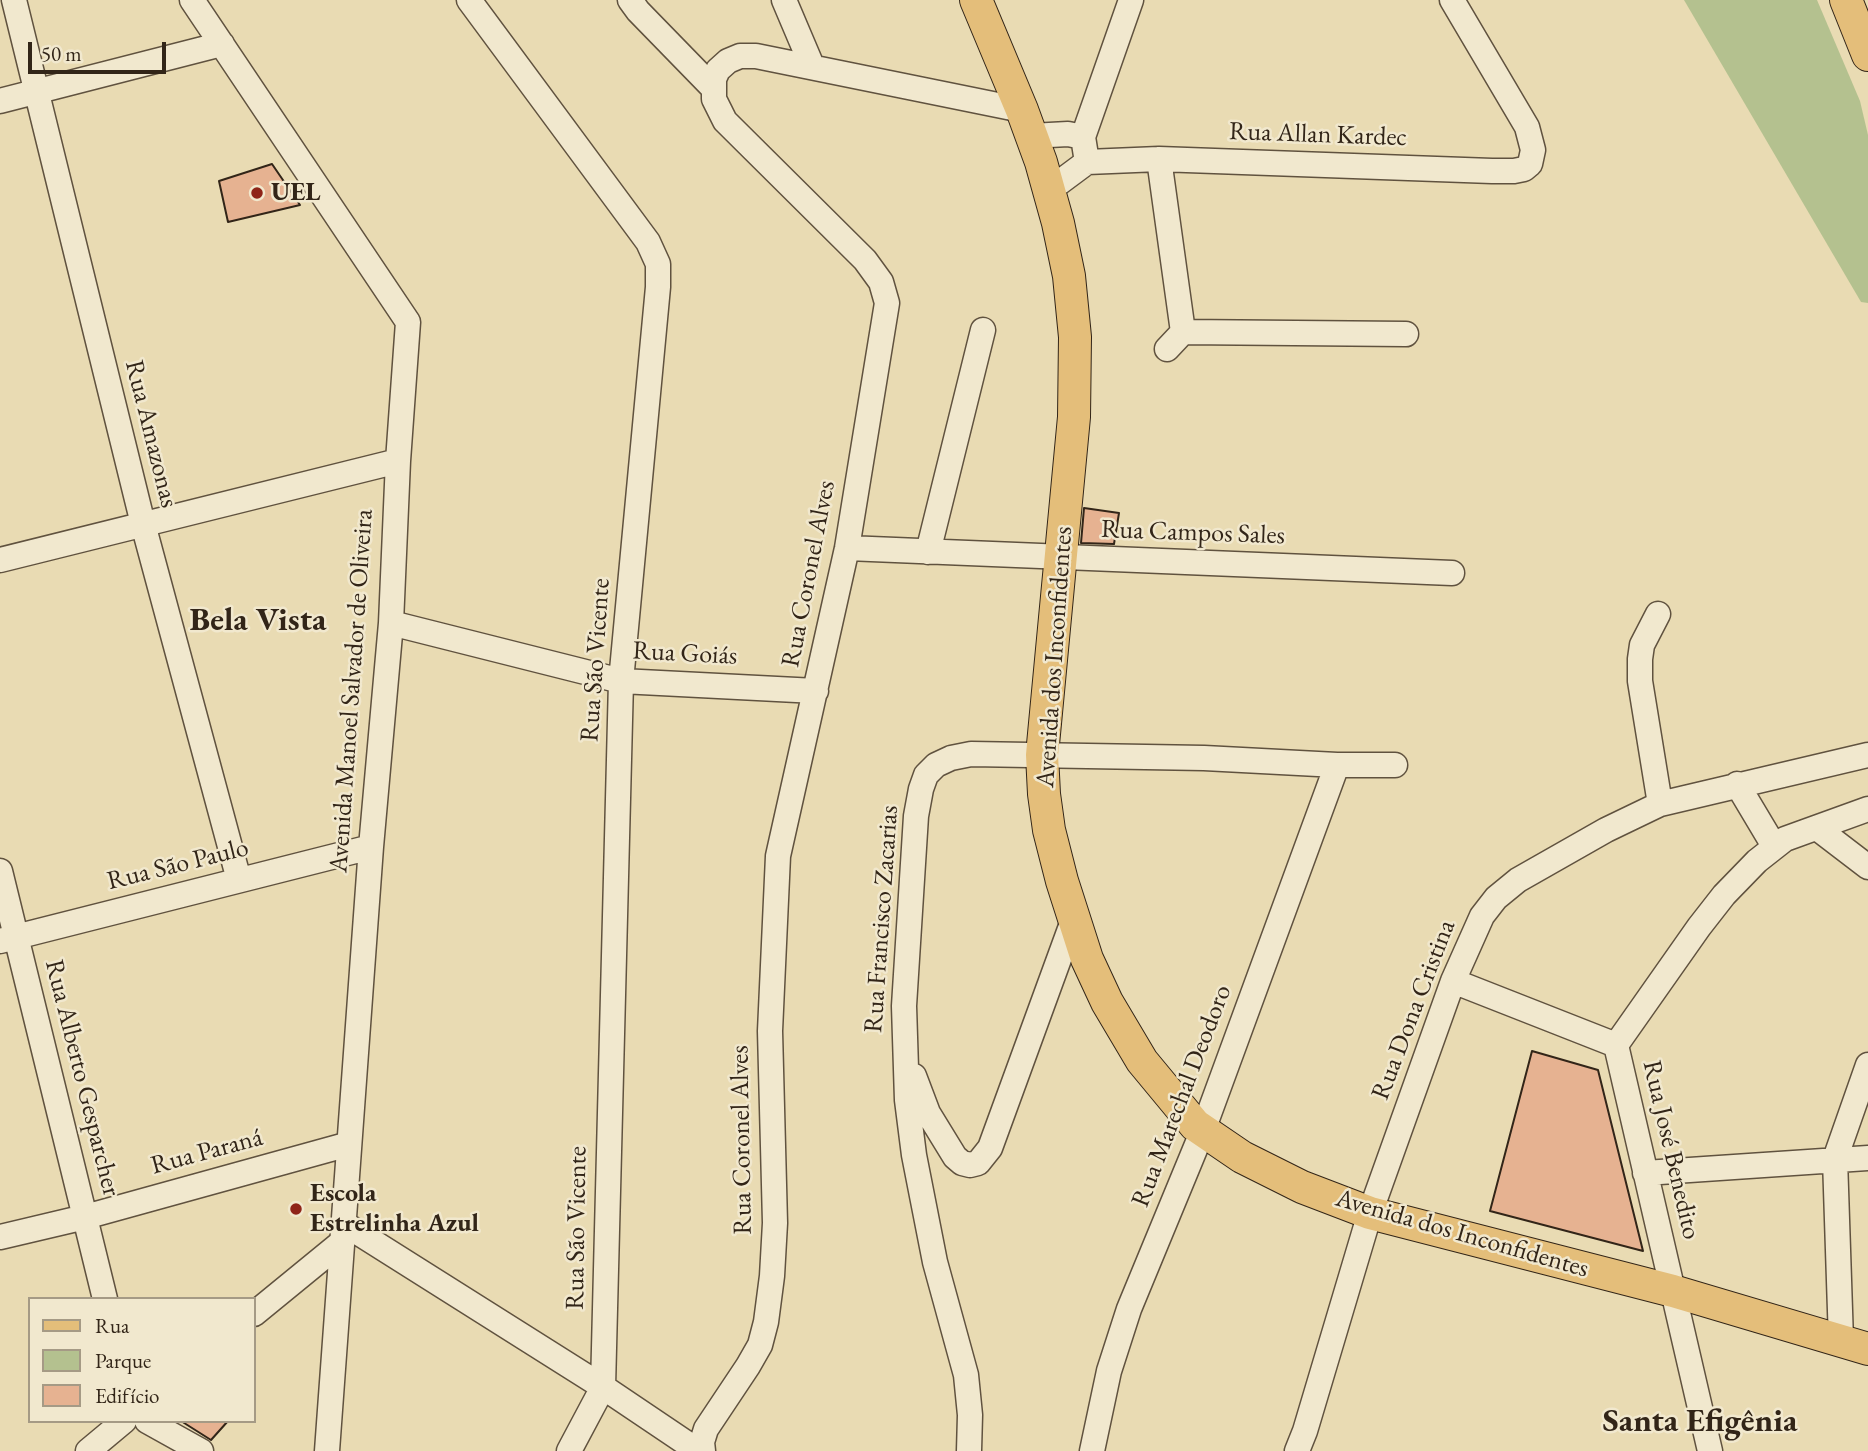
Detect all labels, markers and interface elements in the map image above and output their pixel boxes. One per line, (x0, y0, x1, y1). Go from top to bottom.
scale bar (32, 28, 170, 72)
text: 50 m (41, 40, 82, 67)
street label: Rua Allan Kardec (1229, 116, 1407, 154)
place label: UEL (271, 177, 321, 209)
marker: UEL (249, 185, 265, 201)
street label: Rua Amazonas (118, 357, 184, 511)
street label: Rua Coronel Alves (776, 478, 842, 670)
street label: Avenida Manoel Salvador de Oliveira (324, 508, 380, 874)
street label: Rua Campos Sales (1100, 514, 1286, 552)
street label: Avenida dos Inconfidentes (1030, 525, 1080, 789)
street label: Rua São Vicente (575, 577, 617, 743)
district label: Bela Vista (190, 601, 326, 641)
street label: Rua Goiás (632, 636, 738, 672)
street label: Rua Francisco Zacarias (858, 804, 906, 1034)
street label: Rua São Paulo (104, 832, 252, 898)
street label: Rua Dona Cristina (1365, 916, 1463, 1104)
street label: Rua Alberto Gesparcher (37, 956, 127, 1200)
street label: Rua Marechal Deodoro (1125, 981, 1239, 1211)
street label: Rua Coronel Alves (725, 1045, 759, 1235)
street label: Rua José Benedito (1635, 1057, 1707, 1243)
street label: Rua Paraná (148, 1122, 266, 1182)
street label: Rua São Vicente (560, 1146, 594, 1310)
place label: Escola Estrelinha Azul (310, 1178, 479, 1240)
street label: Avenida dos Inconfidentes (1332, 1183, 1592, 1285)
marker: Escola Estrelinha Azul (288, 1201, 304, 1217)
legend (28, 1297, 256, 1423)
text: Rua (95, 1312, 129, 1339)
text: Parque (95, 1347, 151, 1374)
text: Edifício (95, 1382, 159, 1409)
district label: Santa Efigênia (1603, 1402, 1797, 1442)

